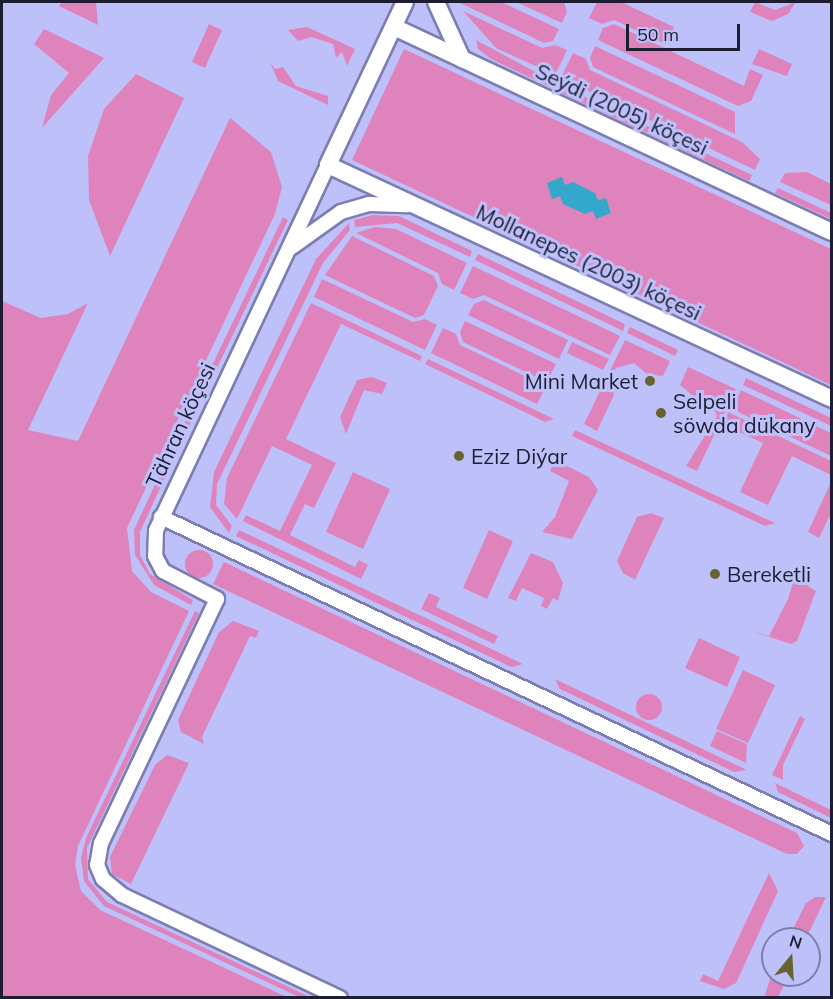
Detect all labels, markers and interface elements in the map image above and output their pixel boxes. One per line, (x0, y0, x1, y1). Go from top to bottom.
scale bar (629, 12, 743, 50)
text: 50 m (637, 23, 679, 46)
street label: Seýdi (2005) köçesi (532, 58, 712, 160)
street label: Mollanepes (2003) köçesi (473, 199, 705, 325)
street label: Tähran köçesi (140, 358, 220, 492)
place label: Mini Market (525, 368, 638, 394)
marker: Mini Market (643, 374, 657, 388)
place label: Selpeli söwda dükany (673, 388, 815, 438)
marker: Selpeli söwda dükany (654, 406, 668, 420)
place label: Eziz Diýar (471, 443, 567, 469)
marker: Eziz Diýar (452, 449, 466, 463)
place label: Bereketli (727, 561, 811, 587)
marker: Bereketli (708, 567, 722, 581)
north arrow (761, 927, 821, 987)
text: N (787, 930, 805, 953)

